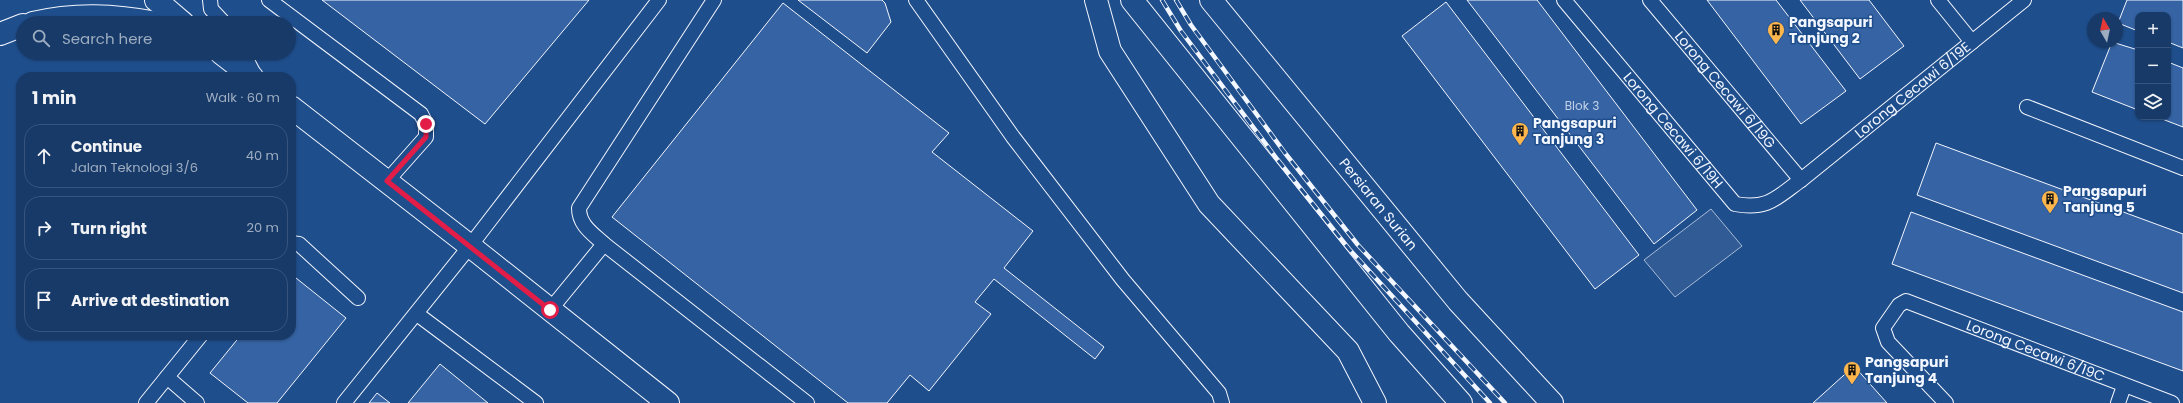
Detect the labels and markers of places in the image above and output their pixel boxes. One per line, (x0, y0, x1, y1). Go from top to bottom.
place label: Pangsapuri Tanjung 2 (1789, 12, 1873, 48)
building icon: Pangsapuri Tanjung 2 (1766, 20, 1786, 45)
place label: Pangsapuri Tanjung 3 (1533, 113, 1617, 149)
building icon: Pangsapuri Tanjung 3 (1510, 121, 1530, 146)
place label: Pangsapuri Tanjung 5 (2063, 181, 2147, 217)
building icon: Pangsapuri Tanjung 5 (2040, 189, 2060, 214)
place label: Pangsapuri Tanjung 4 (1865, 352, 1949, 388)
building icon: Pangsapuri Tanjung 4 (1842, 360, 1862, 385)

